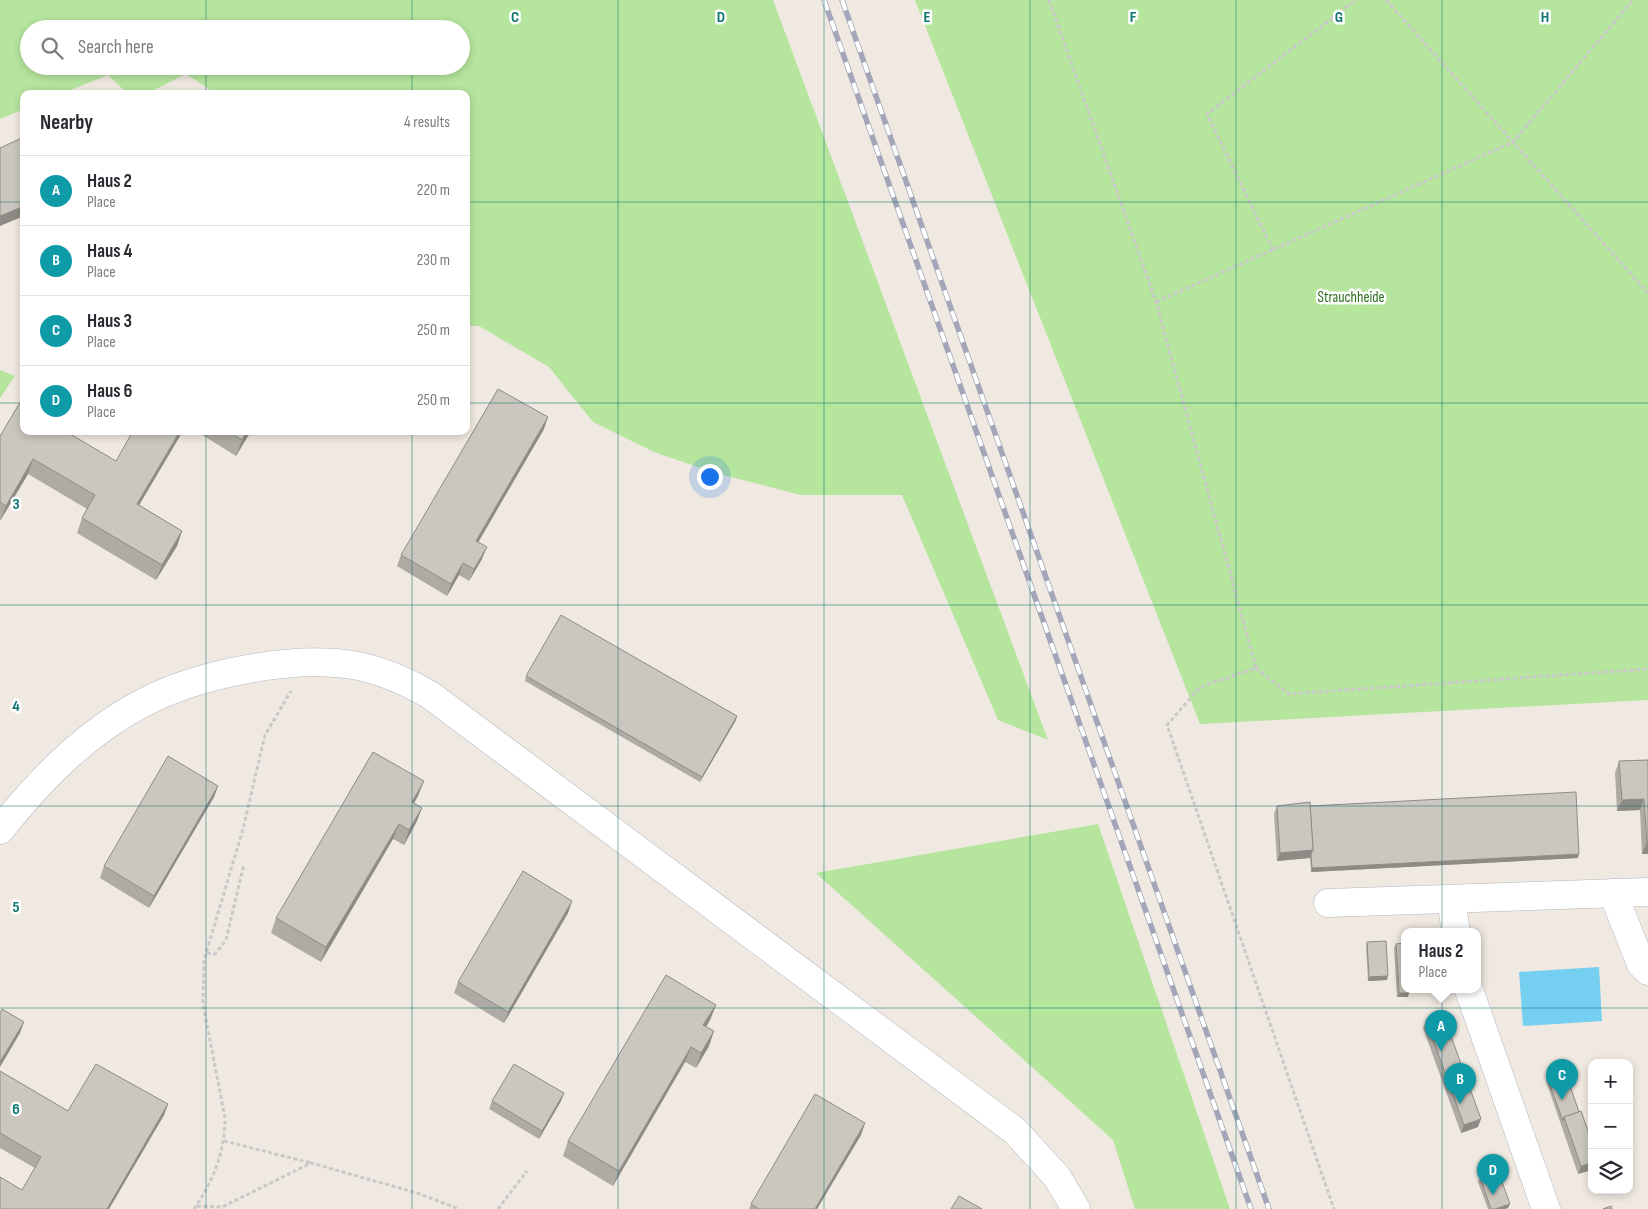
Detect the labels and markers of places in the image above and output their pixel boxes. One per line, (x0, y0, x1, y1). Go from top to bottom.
pin: A (1425, 1010, 1457, 1051)
pin: C (1546, 1059, 1578, 1100)
pin: B (1444, 1063, 1476, 1104)
pin: D (1477, 1154, 1509, 1195)

